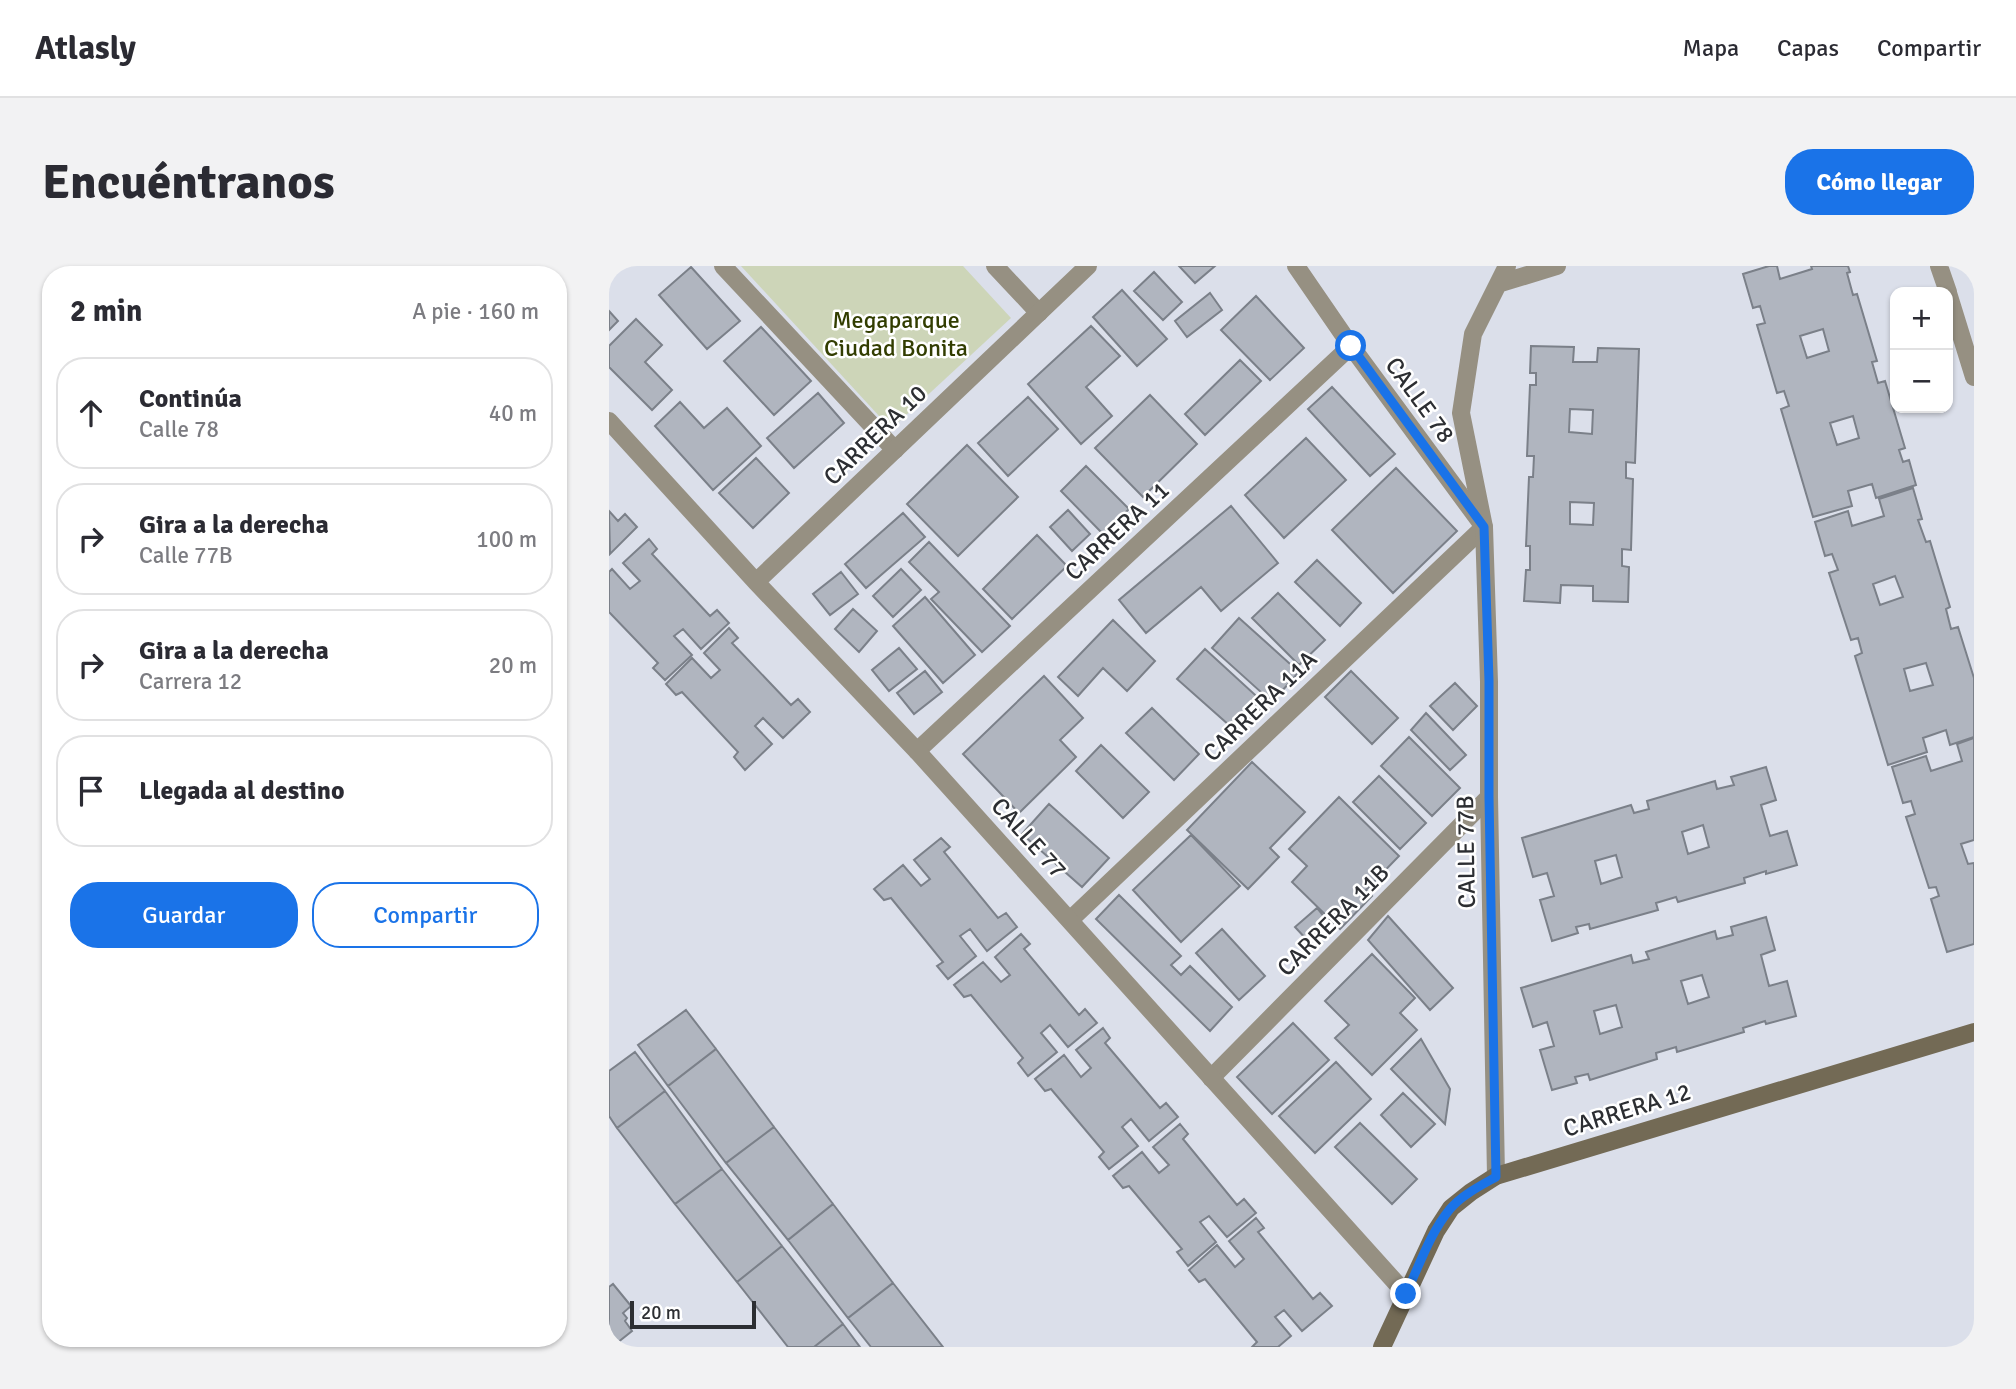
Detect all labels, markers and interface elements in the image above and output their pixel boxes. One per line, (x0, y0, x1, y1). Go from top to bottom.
text: Atlasly (35, 28, 136, 69)
text: Mapa (1683, 33, 1739, 63)
text: Capas (1777, 33, 1839, 63)
text: Compartir (1877, 33, 1981, 63)
button: Cómo llegar (1785, 149, 1974, 215)
text: Encuéntranos (42, 152, 335, 212)
map controls (1890, 287, 1953, 413)
button: + (1890, 287, 1953, 350)
text: 2 min (70, 293, 142, 330)
text: A pie · 160 m (412, 297, 539, 326)
park label: Megaparque Ciudad Bonita (824, 305, 968, 363)
route start (1335, 330, 1366, 361)
button: − (1890, 350, 1953, 413)
street label: CALLE 78 (1379, 351, 1461, 449)
street label: CARRERA 10 (817, 378, 933, 492)
text: Continúa (139, 383, 242, 415)
icon: ahead (72, 394, 110, 432)
text: 40 m (489, 399, 537, 428)
text: Calle 78 (139, 415, 219, 444)
street label: CARRERA 11 (1059, 475, 1175, 587)
text: Gira a la derecha (139, 509, 329, 541)
icon: right (72, 520, 110, 558)
text: 100 m (476, 525, 537, 554)
text: Calle 77B (139, 541, 233, 570)
text: Gira a la derecha (139, 635, 329, 667)
street label: CARRERA 11A (1197, 644, 1323, 768)
icon: right (72, 646, 110, 684)
text: 20 m (489, 651, 537, 680)
text: Carrera 12 (139, 667, 242, 696)
icon: arrive (72, 772, 110, 810)
text: Llegada al destino (139, 775, 345, 807)
street label: CALLE 77 (985, 791, 1073, 885)
street label: CALLE 77B (1450, 795, 1482, 909)
street label: CARRERA 11B (1271, 858, 1395, 982)
button: Guardar (70, 882, 298, 948)
button: Compartir (312, 882, 539, 948)
street label: CARRERA 12 (1560, 1076, 1694, 1144)
route end (1390, 1278, 1421, 1309)
scale bar (630, 1298, 756, 1330)
text: 20 m (641, 1301, 681, 1325)

